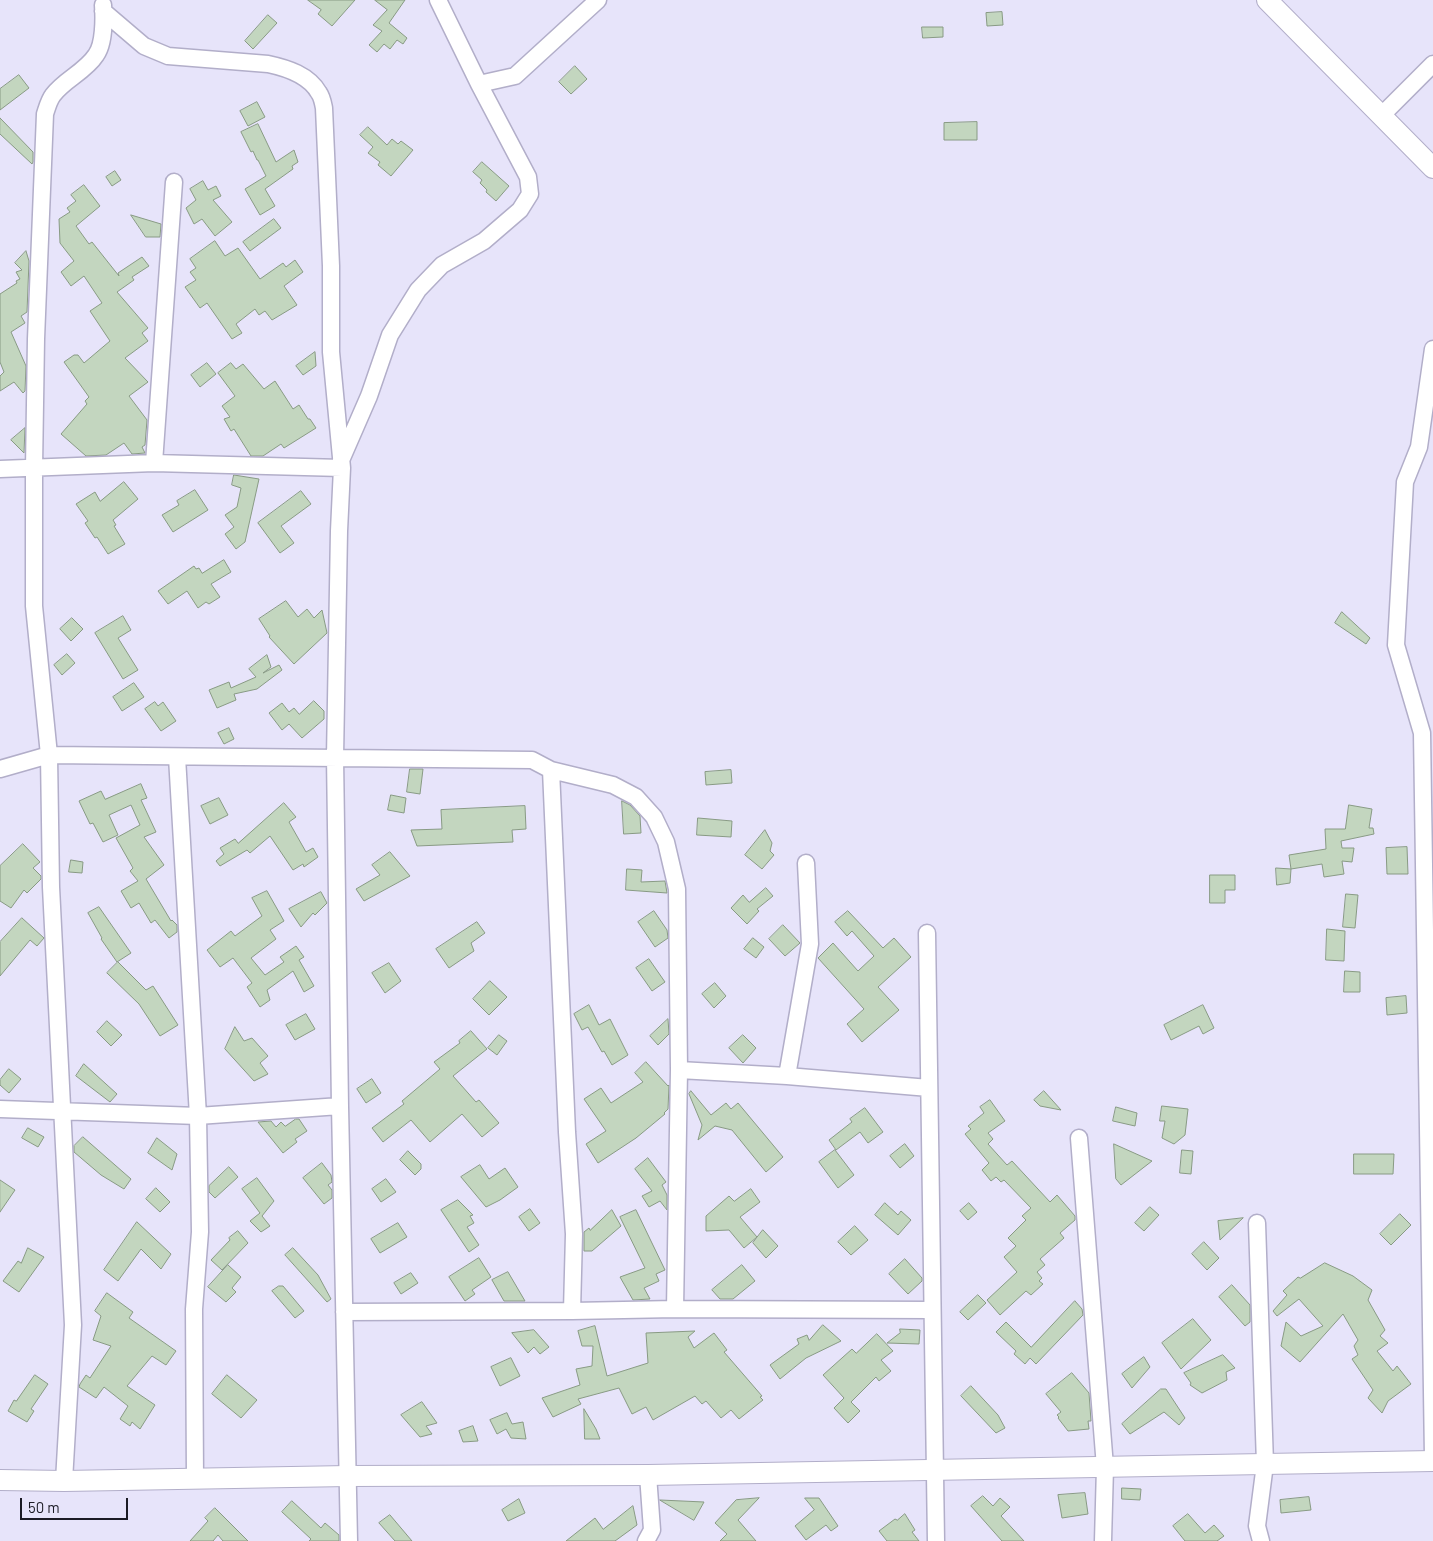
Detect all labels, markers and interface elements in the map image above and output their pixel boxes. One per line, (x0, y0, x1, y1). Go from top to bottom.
scale bar (22, 1488, 130, 1520)
text: 50 m (28, 1498, 60, 1516)

